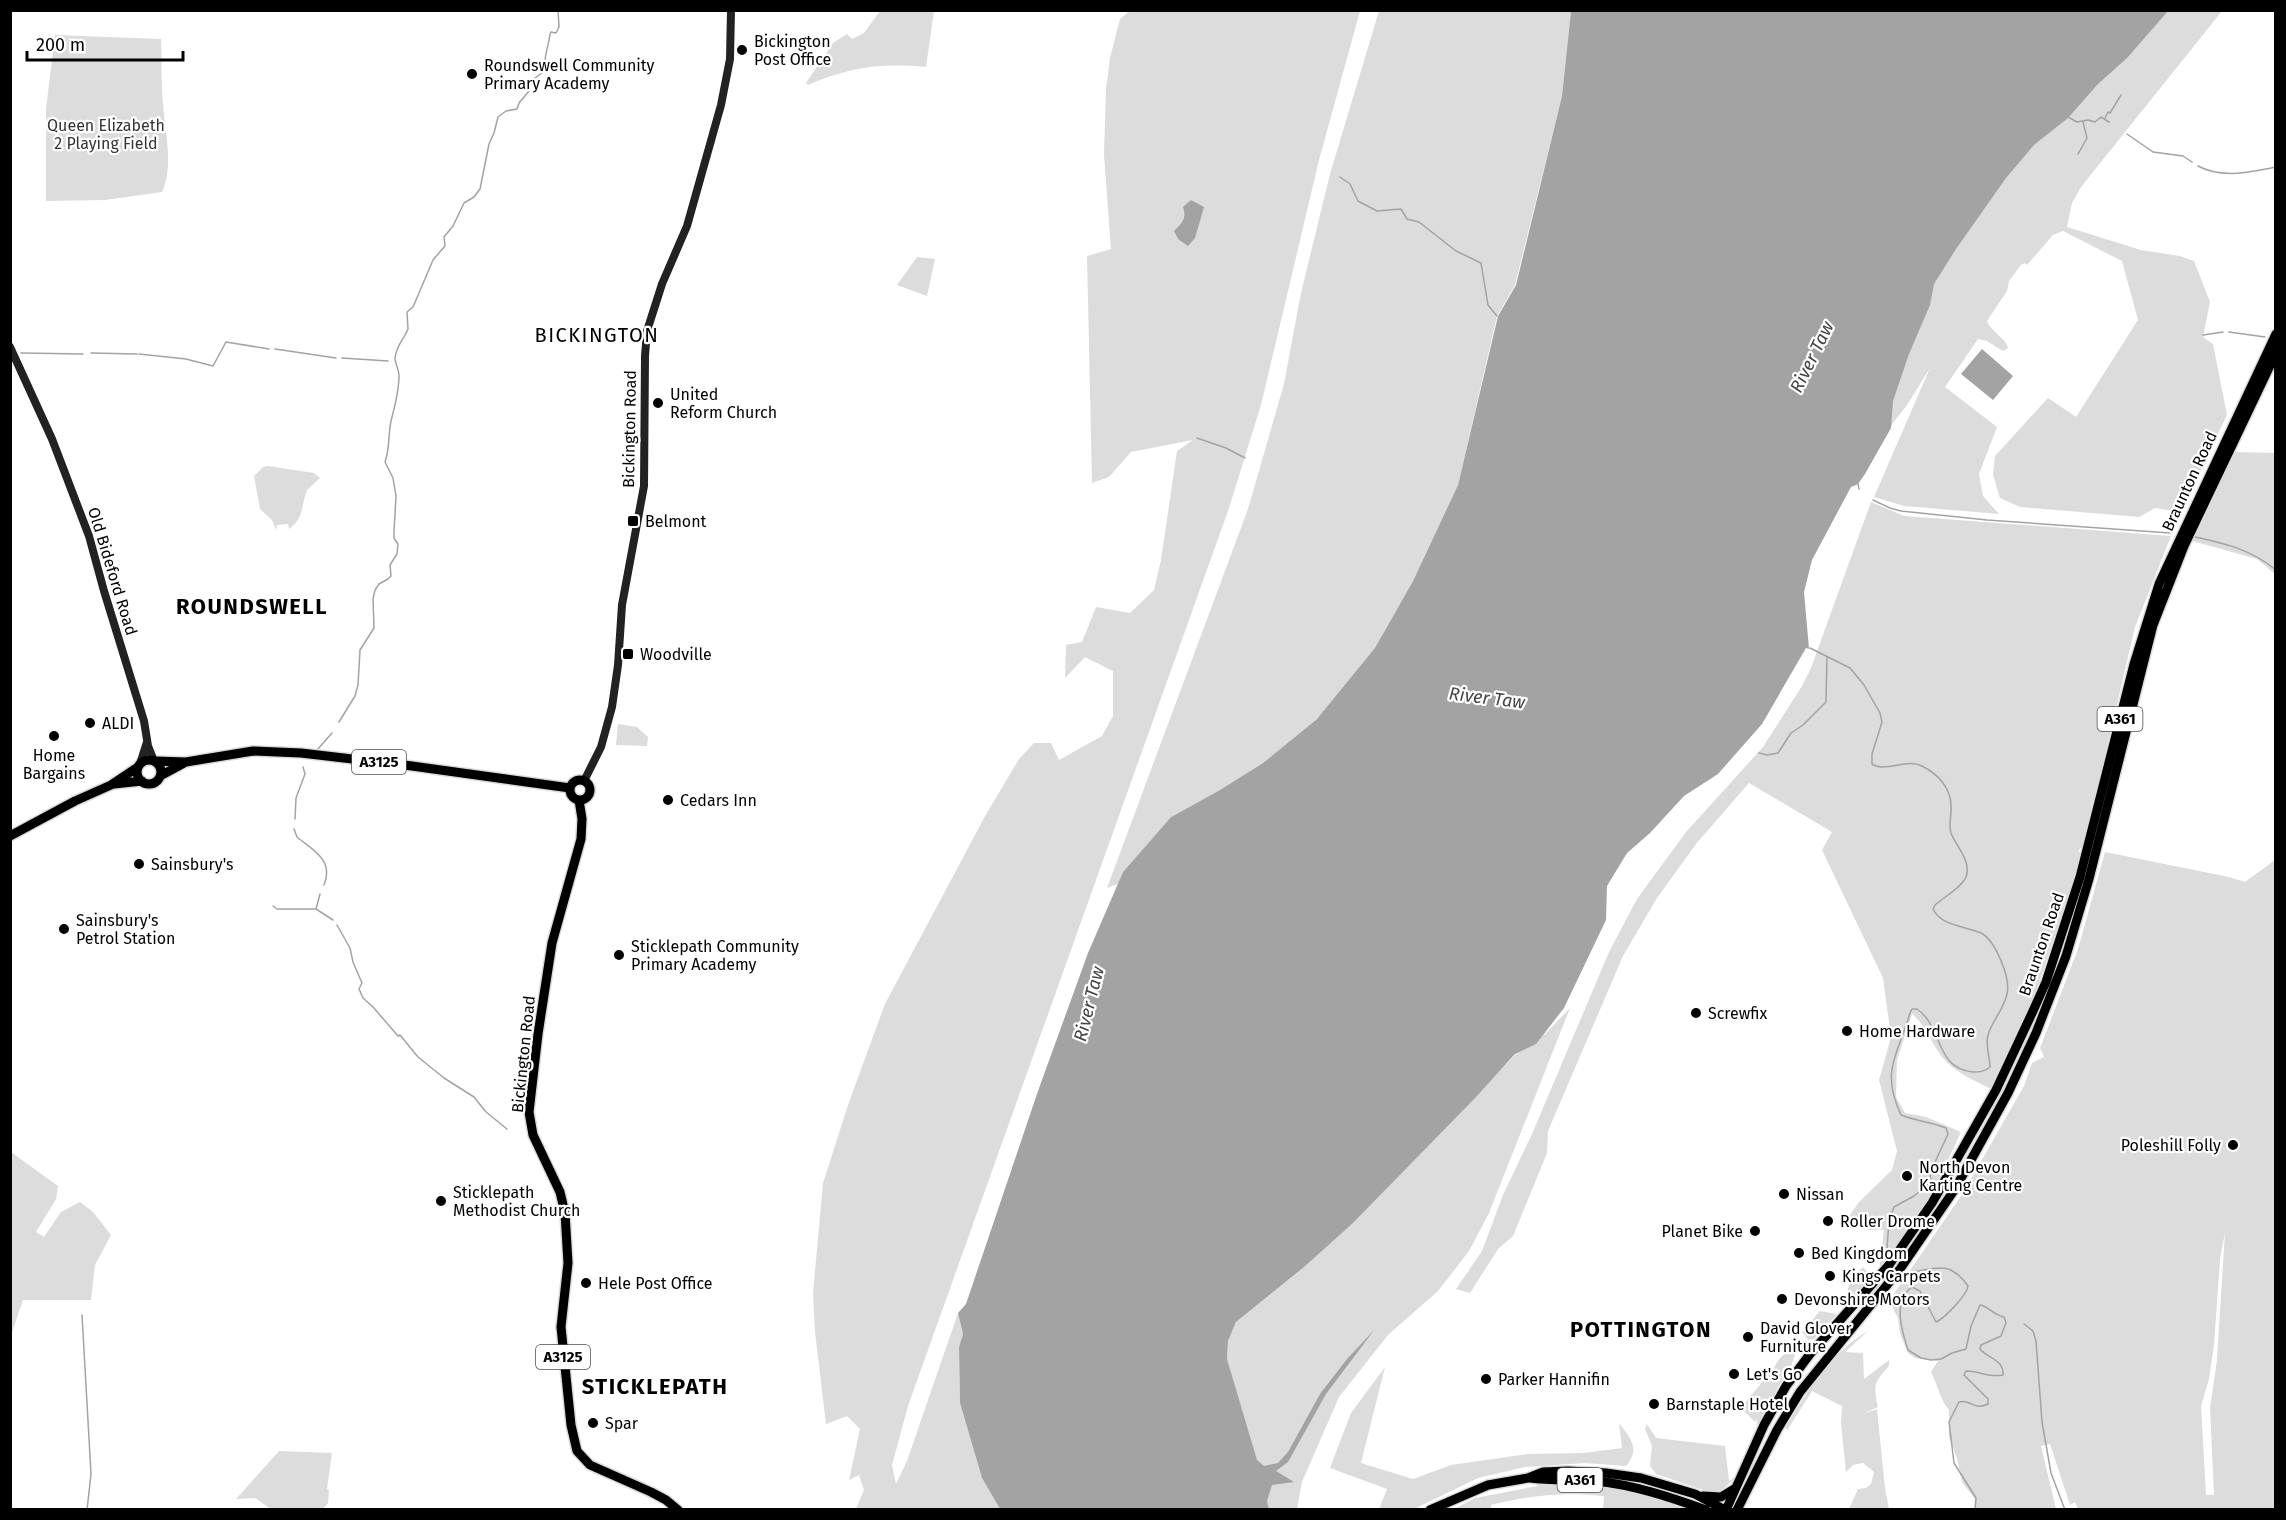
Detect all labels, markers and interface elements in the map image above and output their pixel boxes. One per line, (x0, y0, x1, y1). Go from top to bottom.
scale bar (27, 24, 183, 62)
place label: Bickington Post Office (754, 32, 831, 69)
text: 200 m (36, 34, 85, 56)
marker: Bickington Post Office (735, 43, 749, 57)
place label: Roundswell Community Primary Academy (484, 56, 655, 93)
marker: Roundswell Community Primary Academy (465, 67, 479, 81)
park label: Queen Elizabeth 2 Playing Field (47, 116, 165, 153)
water label: River Taw (1785, 317, 1839, 396)
district label: BICKINGTON (535, 323, 659, 347)
street label: Bickington Road (619, 370, 640, 488)
place label: United Reform Church (670, 385, 777, 422)
marker: United Reform Church (651, 396, 665, 410)
street label: Braunton Road (2158, 428, 2221, 534)
street label: Old Bideford Road (84, 505, 141, 638)
place label: Belmont (645, 512, 707, 531)
marker: Belmont (626, 514, 640, 528)
district label: ROUNDSWELL (176, 593, 328, 620)
place label: Woodville (640, 645, 712, 664)
marker: Woodville (621, 647, 635, 661)
water label: River Taw (1448, 682, 1528, 714)
road number: A361 (2098, 707, 2142, 731)
place label: ALDI (102, 714, 134, 733)
marker: ALDI (83, 716, 97, 730)
marker: Home Bargains (47, 729, 61, 743)
place label: Home Bargains (23, 746, 85, 783)
road number: A3125 (352, 750, 406, 774)
place label: Cedars Inn (680, 791, 757, 810)
marker: Cedars Inn (661, 793, 675, 807)
place label: Sainsbury's (151, 855, 233, 874)
marker: Sainsbury's (132, 857, 146, 871)
street label: Braunton Road (2015, 890, 2068, 998)
place label: Sainsbury's Petrol Station (76, 911, 175, 948)
marker: Sainsbury's Petrol Station (57, 922, 71, 936)
place label: Sticklepath Community Primary Academy (631, 937, 799, 974)
marker: Sticklepath Community Primary Academy (612, 948, 626, 962)
water label: River Taw (1069, 963, 1109, 1044)
street label: Bickington Road (508, 995, 539, 1114)
place label: Screwfix (1708, 1004, 1767, 1023)
marker: Screwfix (1689, 1006, 1703, 1020)
place label: Home Hardware (1859, 1022, 1975, 1041)
marker: Home Hardware (1840, 1024, 1854, 1038)
place label: Poleshill Folly (2121, 1136, 2221, 1155)
marker: Poleshill Folly (2226, 1138, 2240, 1152)
place label: North Devon Karting Centre (1919, 1158, 2022, 1195)
marker: North Devon Karting Centre (1900, 1169, 1914, 1183)
place label: Sticklepath Methodist Church (453, 1183, 580, 1220)
place label: Nissan (1796, 1185, 1844, 1204)
marker: Nissan (1777, 1187, 1791, 1201)
marker: Sticklepath Methodist Church (434, 1194, 448, 1208)
place label: Roller Drome (1840, 1212, 1935, 1231)
marker: Roller Drome (1821, 1214, 1835, 1228)
place label: Planet Bike (1661, 1222, 1743, 1241)
marker: Planet Bike (1748, 1224, 1762, 1238)
place label: Bed Kingdom (1811, 1244, 1907, 1263)
marker: Bed Kingdom (1792, 1246, 1806, 1260)
place label: Kings Carpets (1842, 1267, 1940, 1286)
marker: Kings Carpets (1823, 1269, 1837, 1283)
place label: Hele Post Office (598, 1274, 713, 1293)
marker: Hele Post Office (579, 1276, 593, 1290)
place label: Devonshire Motors (1794, 1290, 1930, 1309)
marker: Devonshire Motors (1775, 1292, 1789, 1306)
district label: POTTINGTON (1570, 1316, 1712, 1343)
place label: David Glover Furniture (1760, 1319, 1852, 1356)
marker: David Glover Furniture (1741, 1330, 1755, 1344)
road number: A3125 (536, 1345, 590, 1369)
place label: Let's Go (1746, 1365, 1802, 1384)
marker: Let's Go (1727, 1367, 1741, 1381)
place label: Parker Hannifin (1498, 1370, 1610, 1389)
marker: Parker Hannifin (1479, 1372, 1493, 1386)
district label: STICKLEPATH (582, 1373, 728, 1400)
place label: Barnstaple Hotel (1666, 1395, 1788, 1414)
marker: Barnstaple Hotel (1647, 1397, 1661, 1411)
place label: Spar (605, 1414, 639, 1433)
marker: Spar (586, 1416, 600, 1430)
road number: A361 (1558, 1468, 1602, 1492)

